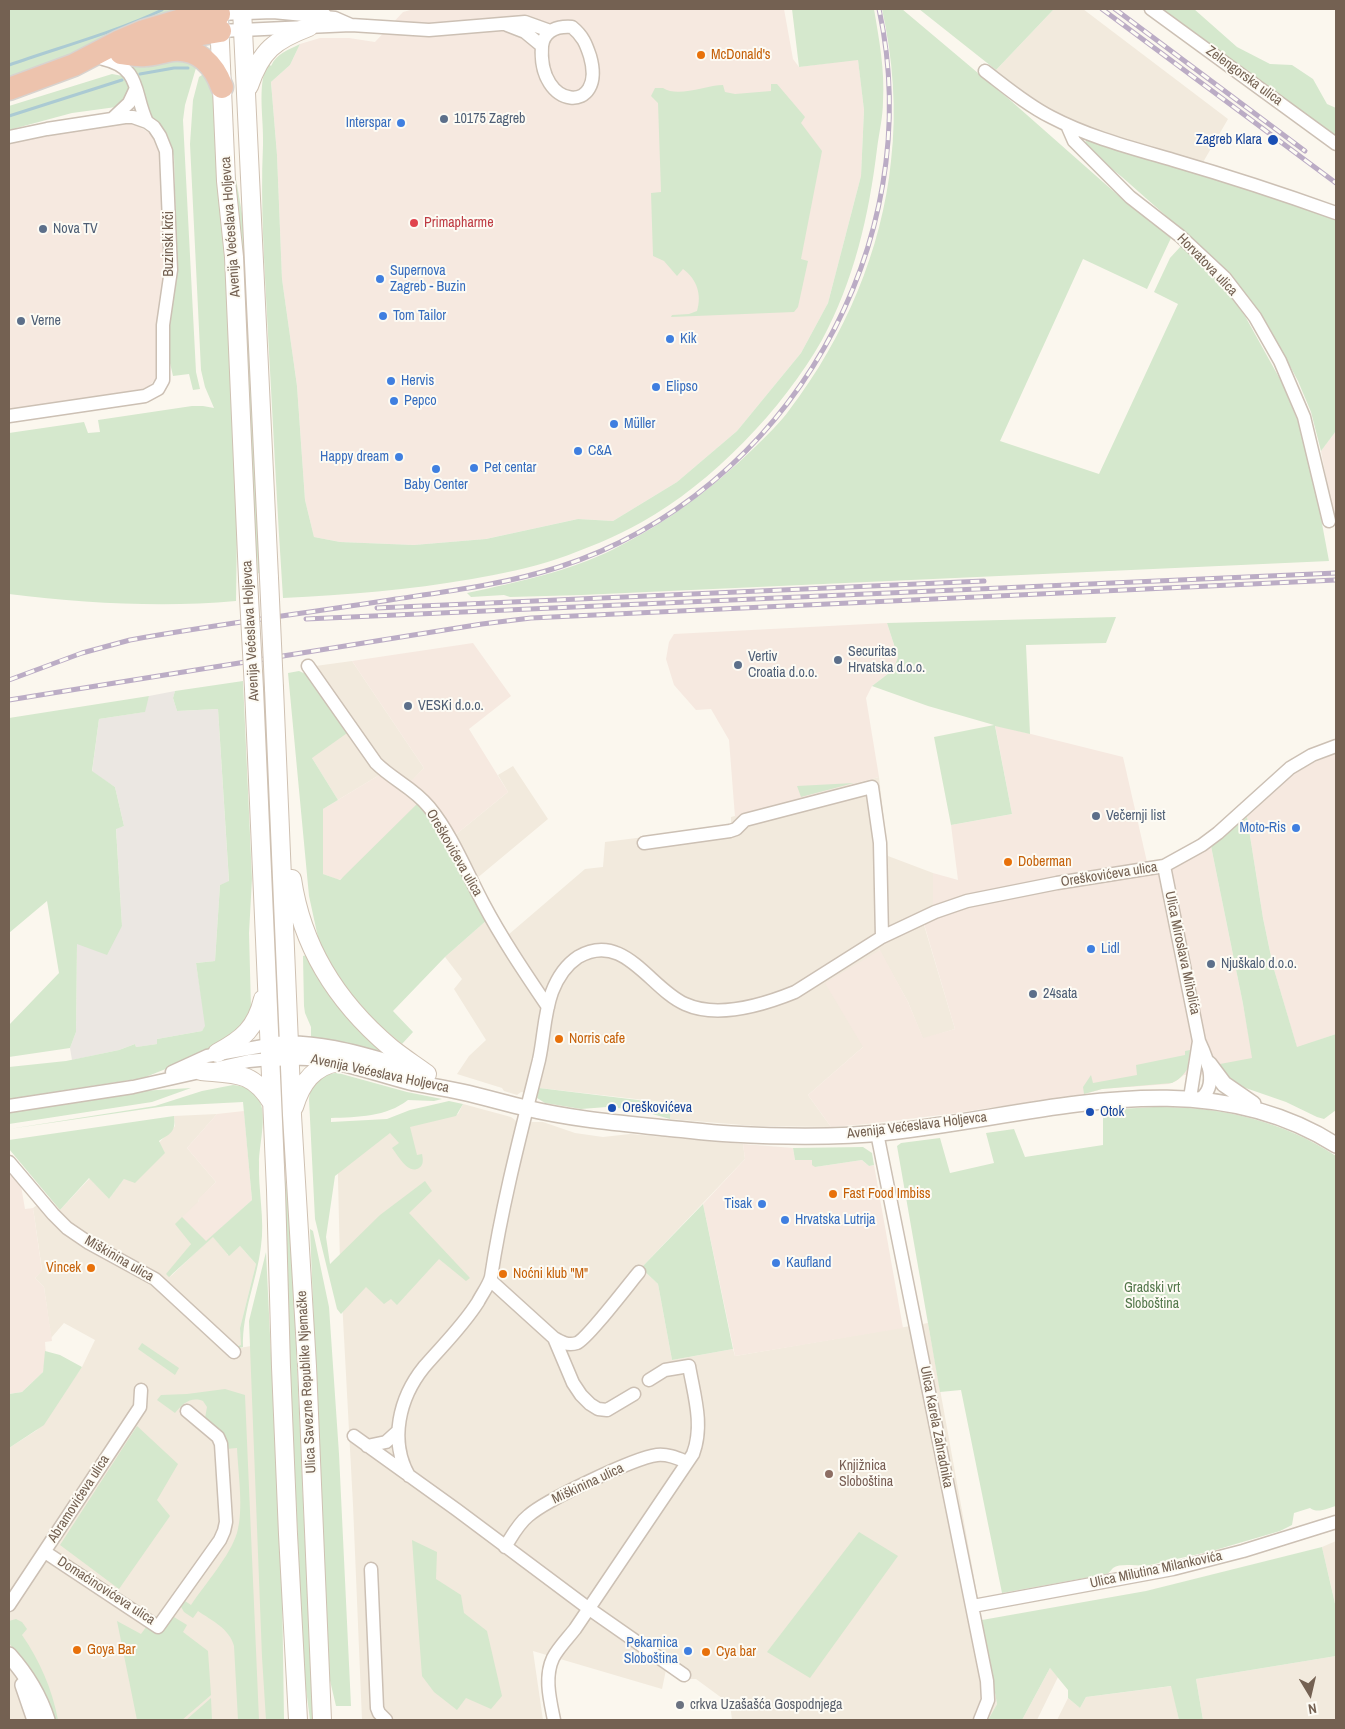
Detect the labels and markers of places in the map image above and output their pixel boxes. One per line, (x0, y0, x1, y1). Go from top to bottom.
place label: McDonald's (711, 47, 771, 63)
marker: McDonald's (695, 49, 707, 61)
place label: 10175 Zagreb (454, 111, 525, 127)
marker: 10175 Zagreb (438, 113, 450, 125)
place label: Interspar (346, 115, 391, 131)
marker: Interspar (395, 117, 407, 129)
place label: Zagreb Klara (1196, 132, 1262, 148)
marker: Zagreb Klara (1266, 133, 1280, 147)
place label: Primapharme (424, 215, 494, 231)
marker: Primapharme (408, 217, 420, 229)
place label: Nova TV (53, 221, 98, 237)
marker: Nova TV (37, 223, 49, 235)
place label: Supernova Zagreb - Buzin (390, 263, 466, 296)
marker: Supernova Zagreb - Buzin (374, 273, 386, 285)
place label: Tom Tailor (393, 308, 446, 324)
marker: Tom Tailor (377, 310, 389, 322)
place label: Verne (31, 313, 61, 329)
marker: Verne (15, 315, 27, 327)
place label: Kik (680, 331, 697, 347)
marker: Kik (664, 333, 676, 345)
place label: Hervis (401, 373, 434, 389)
marker: Hervis (385, 375, 397, 387)
place label: Elipso (666, 379, 698, 395)
marker: Elipso (650, 381, 662, 393)
place label: Pepco (404, 393, 437, 409)
marker: Pepco (388, 395, 400, 407)
place label: Müller (624, 416, 655, 432)
marker: Müller (608, 418, 620, 430)
place label: C&A (588, 443, 612, 459)
marker: C&A (572, 445, 584, 457)
place label: Happy dream (320, 449, 389, 465)
marker: Happy dream (393, 451, 405, 463)
place label: Pet centar (484, 460, 536, 476)
marker: Pet centar (468, 462, 480, 474)
marker: Baby Center (430, 463, 442, 475)
place label: Baby Center (404, 477, 468, 493)
place label: Securitas Hrvatska d.o.o. (848, 644, 925, 676)
place label: Vertiv Croatia d.o.o. (748, 649, 818, 682)
marker: Securitas Hrvatska d.o.o. (832, 654, 844, 666)
marker: Vertiv Croatia d.o.o. (732, 659, 744, 671)
place label: VESKi d.o.o. (418, 698, 484, 714)
marker: VESKi d.o.o. (402, 700, 414, 712)
place label: Večernji list (1106, 808, 1165, 824)
marker: Večernji list (1090, 810, 1102, 822)
place label: Moto-Ris (1239, 820, 1286, 836)
marker: Moto-Ris (1290, 822, 1302, 834)
place label: Doberman (1018, 854, 1072, 870)
marker: Doberman (1002, 856, 1014, 868)
place label: Lidl (1101, 941, 1120, 957)
marker: Lidl (1085, 943, 1097, 955)
place label: Njuškalo d.o.o. (1221, 956, 1297, 972)
marker: Njuškalo d.o.o. (1205, 958, 1217, 970)
place label: 24sata (1043, 986, 1077, 1002)
marker: 24sata (1027, 988, 1039, 1000)
place label: Norris cafe (569, 1031, 625, 1047)
marker: Norris cafe (553, 1033, 565, 1045)
place label: Oreškovićeva (622, 1100, 692, 1116)
marker: Oreškovićeva (606, 1102, 618, 1114)
place label: Otok (1100, 1104, 1124, 1120)
marker: Otok (1084, 1106, 1096, 1118)
place label: Fast Food Imbiss (843, 1186, 931, 1202)
marker: Fast Food Imbiss (827, 1188, 839, 1200)
place label: Tisak (724, 1196, 752, 1212)
marker: Tisak (756, 1198, 768, 1210)
place label: Hrvatska Lutrija (795, 1212, 875, 1228)
marker: Hrvatska Lutrija (779, 1214, 791, 1226)
place label: Kaufland (786, 1255, 831, 1271)
marker: Kaufland (770, 1257, 782, 1269)
place label: Vincek (46, 1260, 81, 1276)
marker: Vincek (85, 1262, 97, 1274)
place label: Noćni klub "M" (513, 1266, 588, 1282)
marker: Noćni klub "M" (497, 1268, 509, 1280)
place label: Knjižnica Sloboština (839, 1458, 893, 1490)
marker: Knjižnica Sloboština (823, 1468, 835, 1480)
place label: Pekarnica Sloboština (624, 1635, 678, 1668)
place label: Goya Bar (87, 1642, 135, 1658)
marker: Goya Bar (71, 1644, 83, 1656)
place label: Cya bar (716, 1644, 756, 1660)
marker: Pekarnica Sloboština (682, 1645, 694, 1657)
marker: Cya bar (700, 1646, 712, 1658)
place label: crkva Uzašašća Gospodnjega (690, 1697, 843, 1713)
marker: crkva Uzašašća Gospodnjega (674, 1699, 686, 1711)

